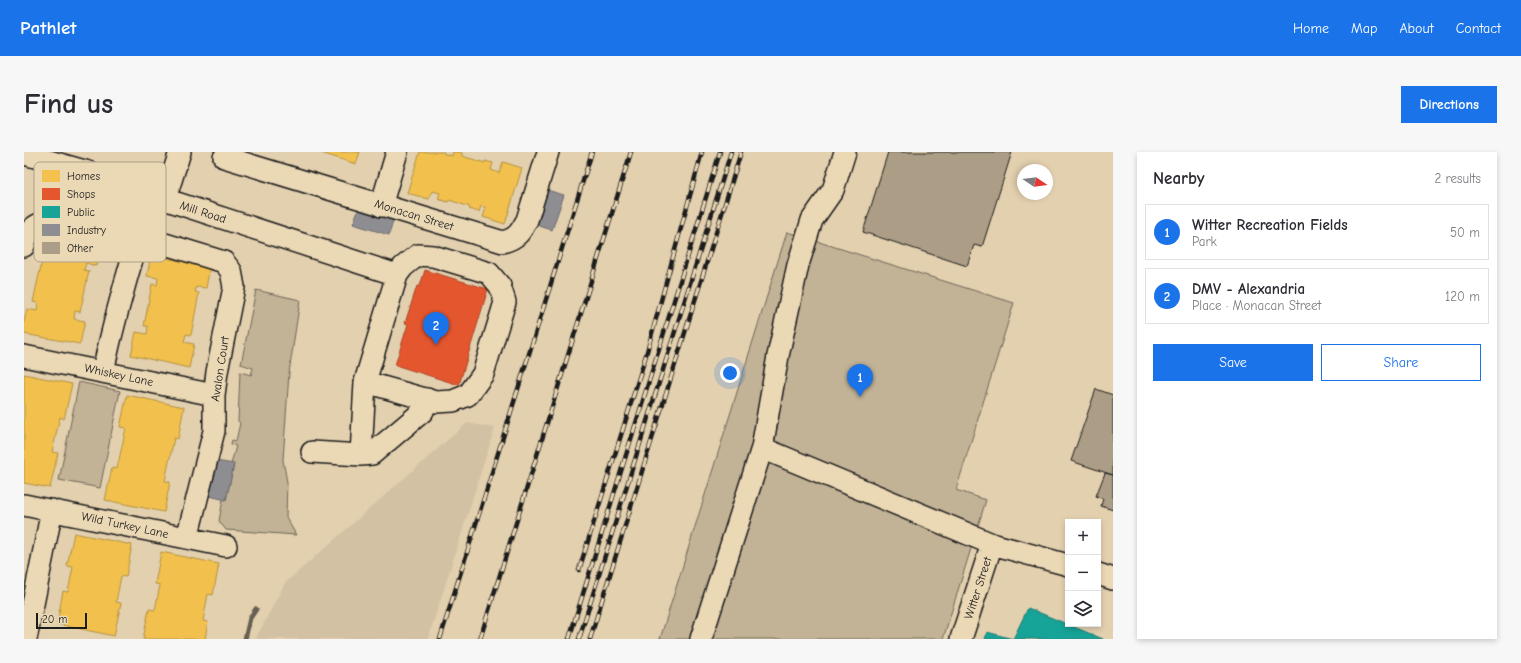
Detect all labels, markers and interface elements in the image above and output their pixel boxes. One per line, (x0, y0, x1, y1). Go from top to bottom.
text: Pathlet (20, 17, 76, 39)
text: Home (1293, 20, 1329, 37)
text: Map (1351, 20, 1377, 37)
text: About (1399, 20, 1434, 37)
text: Contact (1456, 20, 1501, 37)
button: Directions (1401, 86, 1497, 123)
text: Find us (24, 88, 113, 120)
legend (34, 162, 166, 262)
north arrow (1017, 164, 1053, 200)
text: Nearby (1153, 169, 1204, 188)
text: Homes (67, 170, 100, 183)
text: 2 results (1434, 171, 1481, 186)
text: Shops (67, 188, 96, 201)
street label: Monacan Street (373, 196, 456, 234)
street label: Mill Road (178, 198, 228, 226)
text: Public (67, 206, 96, 219)
text: Witter Recreation Fields (1192, 216, 1348, 234)
text: Industry (67, 224, 106, 237)
text: 1 (1164, 225, 1170, 240)
text: 50 m (1450, 225, 1480, 240)
text: Park (1192, 234, 1217, 249)
text: Other (67, 242, 94, 255)
text: DMV - Alexandria (1192, 280, 1305, 298)
text: 2 (1164, 289, 1170, 304)
text: 120 m (1445, 289, 1480, 304)
text: Place · Monacan Street (1192, 298, 1321, 313)
pin: 2 (423, 312, 449, 345)
street label: Avalon Court (208, 335, 232, 402)
button: Save (1153, 344, 1313, 381)
button: Share (1321, 344, 1481, 381)
street label: Whiskey Lane (83, 361, 155, 389)
your location (720, 363, 740, 383)
pin: 1 (847, 364, 873, 397)
street label: Wild Turkey Lane (80, 509, 170, 541)
map controls (1065, 519, 1101, 627)
button: + (1065, 519, 1101, 555)
street label: Witter Street (961, 555, 995, 621)
button: − (1065, 555, 1101, 591)
button: layers (1065, 591, 1101, 627)
scale bar (36, 611, 87, 630)
text: 20 m (42, 613, 67, 626)

